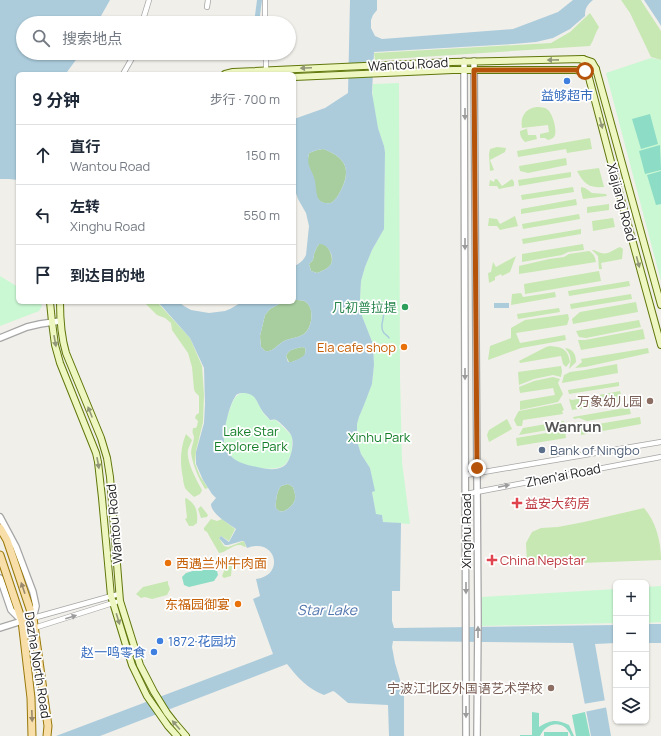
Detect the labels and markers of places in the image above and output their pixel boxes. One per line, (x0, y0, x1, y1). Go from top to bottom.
marker: 益够超市 (562, 76, 572, 86)
place label: 益够超市 (541, 86, 593, 104)
place label: 几初普拉提 (332, 298, 397, 316)
marker: 几初普拉提 (400, 302, 410, 312)
place label: Ela cafe shop (317, 338, 396, 356)
marker: Ela cafe shop (399, 342, 409, 352)
place label: 万象幼儿园 (577, 392, 642, 410)
marker: 万象幼儿园 (645, 396, 655, 406)
place label: Bank of Ningbo (550, 441, 640, 459)
marker: Bank of Ningbo (537, 445, 547, 455)
place label: 益安大药房 (525, 494, 590, 512)
marker: 益安大药房 (512, 498, 522, 508)
place label: China Nepstar (500, 551, 586, 569)
place label: 西遇兰州牛肉面 (176, 554, 267, 572)
marker: China Nepstar (487, 555, 497, 565)
marker: 西遇兰州牛肉面 (163, 558, 173, 568)
place label: 东福园御宴 (165, 595, 230, 613)
marker: 东福园御宴 (233, 599, 243, 609)
place label: 1872·花园坊 (168, 632, 237, 650)
marker: 1872·花园坊 (155, 636, 165, 646)
place label: 赵一鸣零食 (81, 643, 146, 661)
marker: 赵一鸣零食 (149, 647, 159, 657)
place label: 宁波江北区外国语艺术学校 (387, 679, 543, 697)
marker: 宁波江北区外国语艺术学校 (546, 683, 556, 693)

